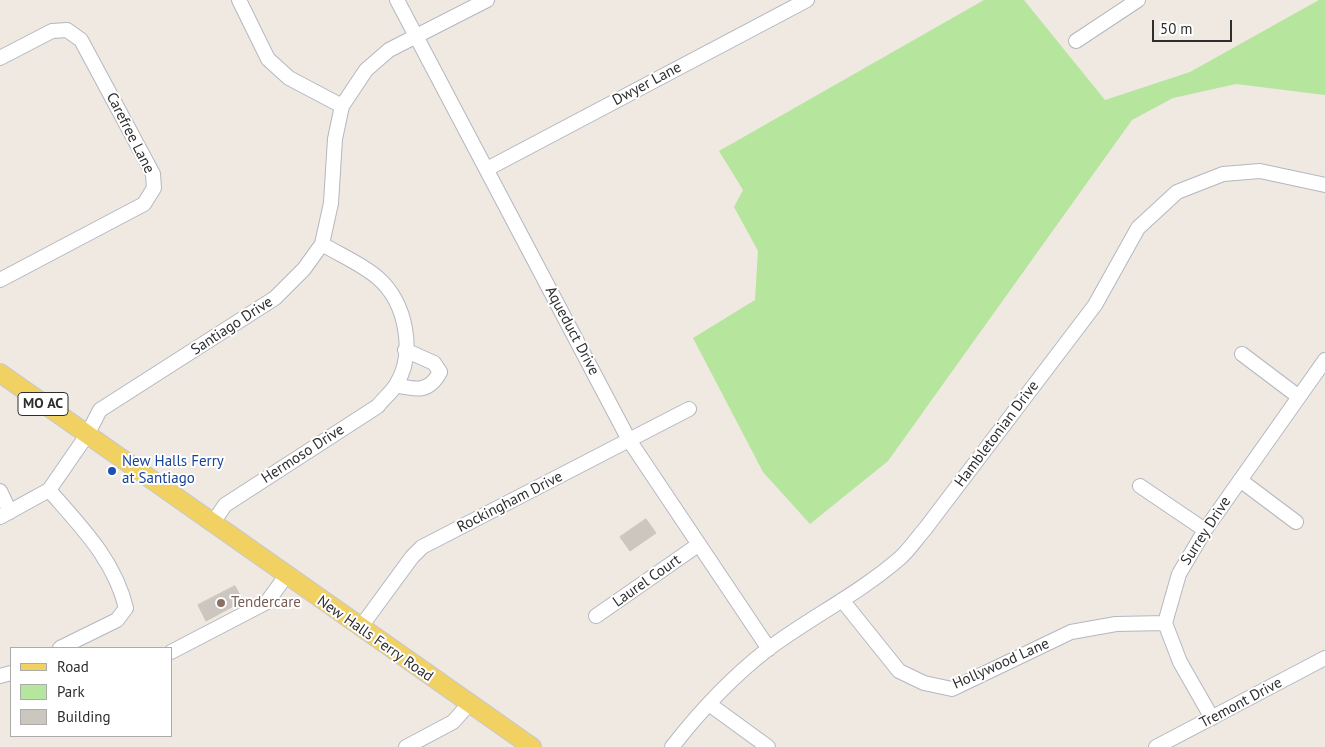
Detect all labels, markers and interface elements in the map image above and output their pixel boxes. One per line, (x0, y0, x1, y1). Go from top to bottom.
scale bar (1155, 10, 1235, 42)
text: 50 m (1160, 19, 1193, 38)
street label: Dwyer Lane (610, 58, 684, 110)
street label: Carefree Lane (102, 90, 158, 176)
street label: Aqueduct Drive (541, 284, 603, 378)
street label: Santiago Drive (188, 293, 276, 359)
street label: Hambletonian Drive (951, 377, 1043, 491)
road number: MO AC (18, 392, 68, 416)
street label: Hermoso Drive (258, 421, 348, 487)
place label: New Halls Ferry at Santiago (122, 453, 224, 488)
marker: New Halls Ferry at Santiago (106, 465, 118, 477)
street label: Rockingham Drive (454, 468, 566, 536)
street label: Surrey Drive (1177, 493, 1235, 569)
street label: Laurel Court (610, 551, 684, 611)
street label: New Halls Ferry Road (314, 592, 436, 686)
place label: Tendercare (231, 594, 301, 612)
marker: Tendercare (215, 597, 227, 609)
street label: Hollywood Lane (950, 635, 1052, 693)
legend (10, 647, 172, 737)
text: Road (57, 657, 89, 676)
street label: Tremont Drive (1197, 674, 1285, 732)
text: Park (57, 682, 85, 701)
text: Building (57, 707, 111, 726)

